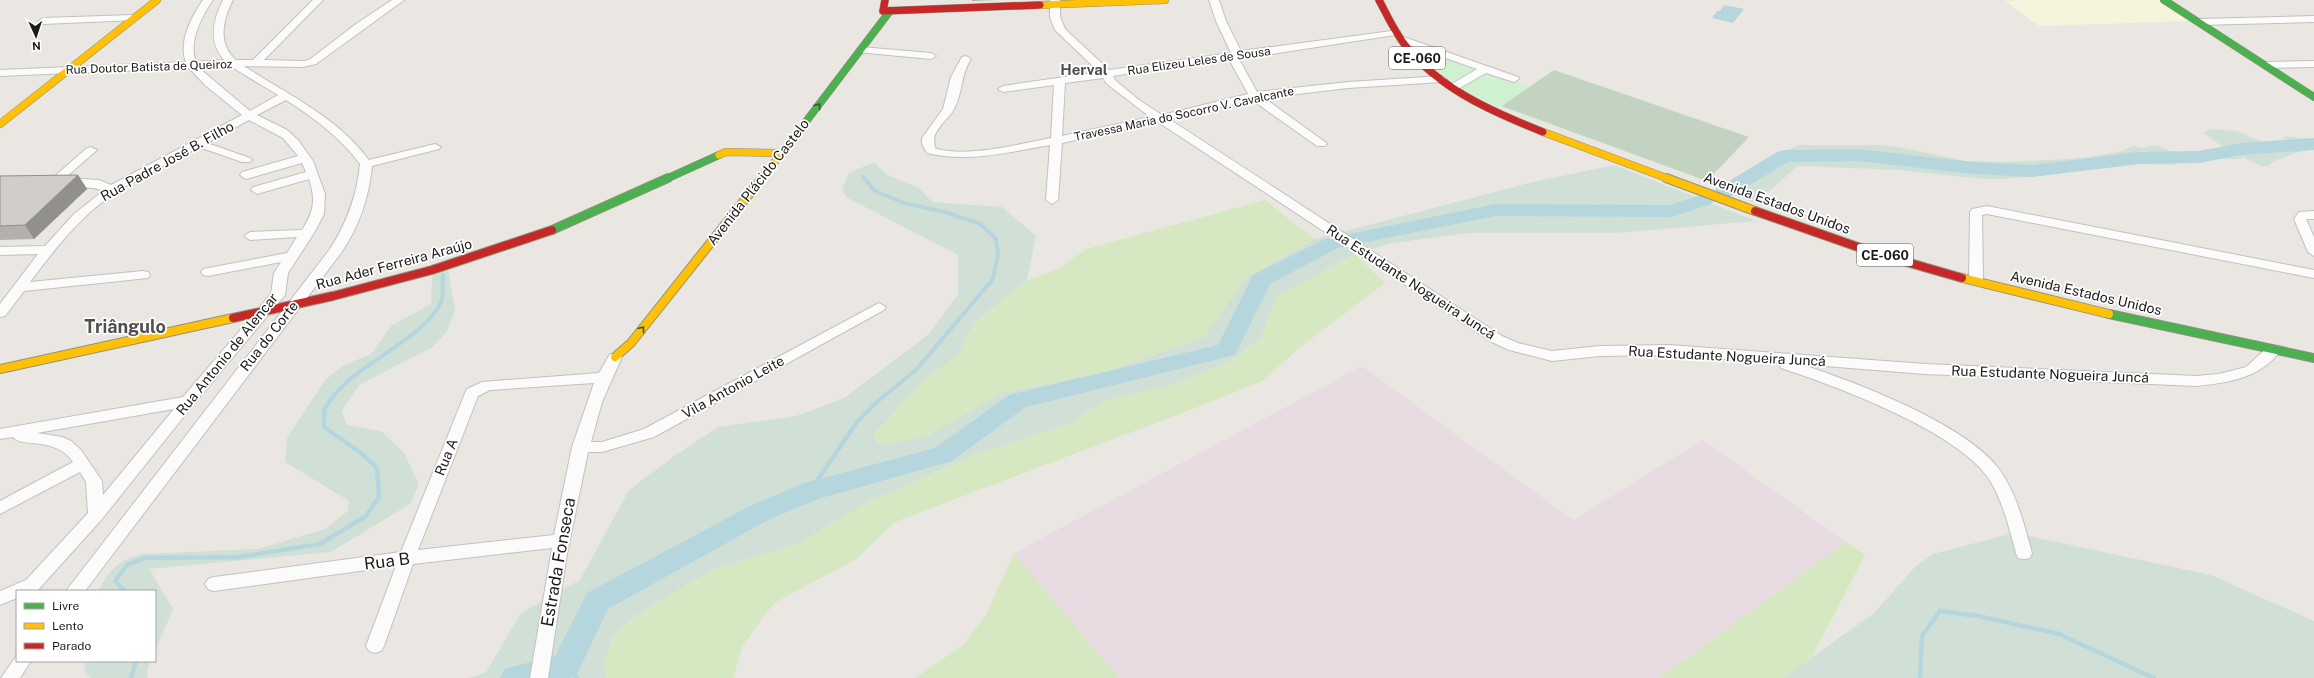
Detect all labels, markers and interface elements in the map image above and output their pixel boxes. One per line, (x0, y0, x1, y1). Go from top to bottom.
north arrow (16, 16, 56, 56)
text: N (32, 40, 41, 52)
street label: Rua Elizeu Leles de Sousa (1127, 44, 1271, 78)
road number: CE-060 (1389, 47, 1445, 69)
street label: Rua Doutor Batista de Queiroz (65, 57, 233, 77)
district label: Herval (1060, 61, 1108, 78)
street label: Travessa Maria do Socorro V. Cavalcante (1073, 84, 1295, 144)
one-way arrow (813, 104, 820, 111)
street label: Avenida Plácido Castelo (704, 116, 812, 248)
street label: Rua Padre José B. Filho (98, 118, 236, 204)
street label: Avenida Estados Unidos (1701, 169, 1853, 237)
street label: Rua Estudante Nogueira Juncá (1324, 221, 1498, 343)
street label: Rua Ader Ferreira Araújo (314, 235, 474, 293)
road number: CE-060 (1857, 244, 1913, 266)
street label: Avenida Estados Unidos (2009, 268, 2163, 318)
street label: Rua Antonio de Alencar (173, 290, 281, 418)
street label: Rua do Corte (237, 298, 301, 374)
district label: Triângulo (84, 316, 166, 337)
one-way arrow (637, 326, 644, 333)
street label: Rua Estudante Nogueira Juncá (1628, 343, 1826, 369)
street label: Vila Antonio Leite (679, 352, 787, 422)
street label: Rua Estudante Nogueira Juncá (1951, 363, 2149, 385)
street label: Rua A (431, 436, 461, 478)
street label: Estrada Fonseca (537, 496, 579, 628)
street label: Rua B (363, 548, 411, 574)
legend (16, 590, 156, 662)
text: Livre (52, 599, 80, 613)
text: Lento (52, 619, 84, 633)
text: Parado (52, 639, 91, 653)

